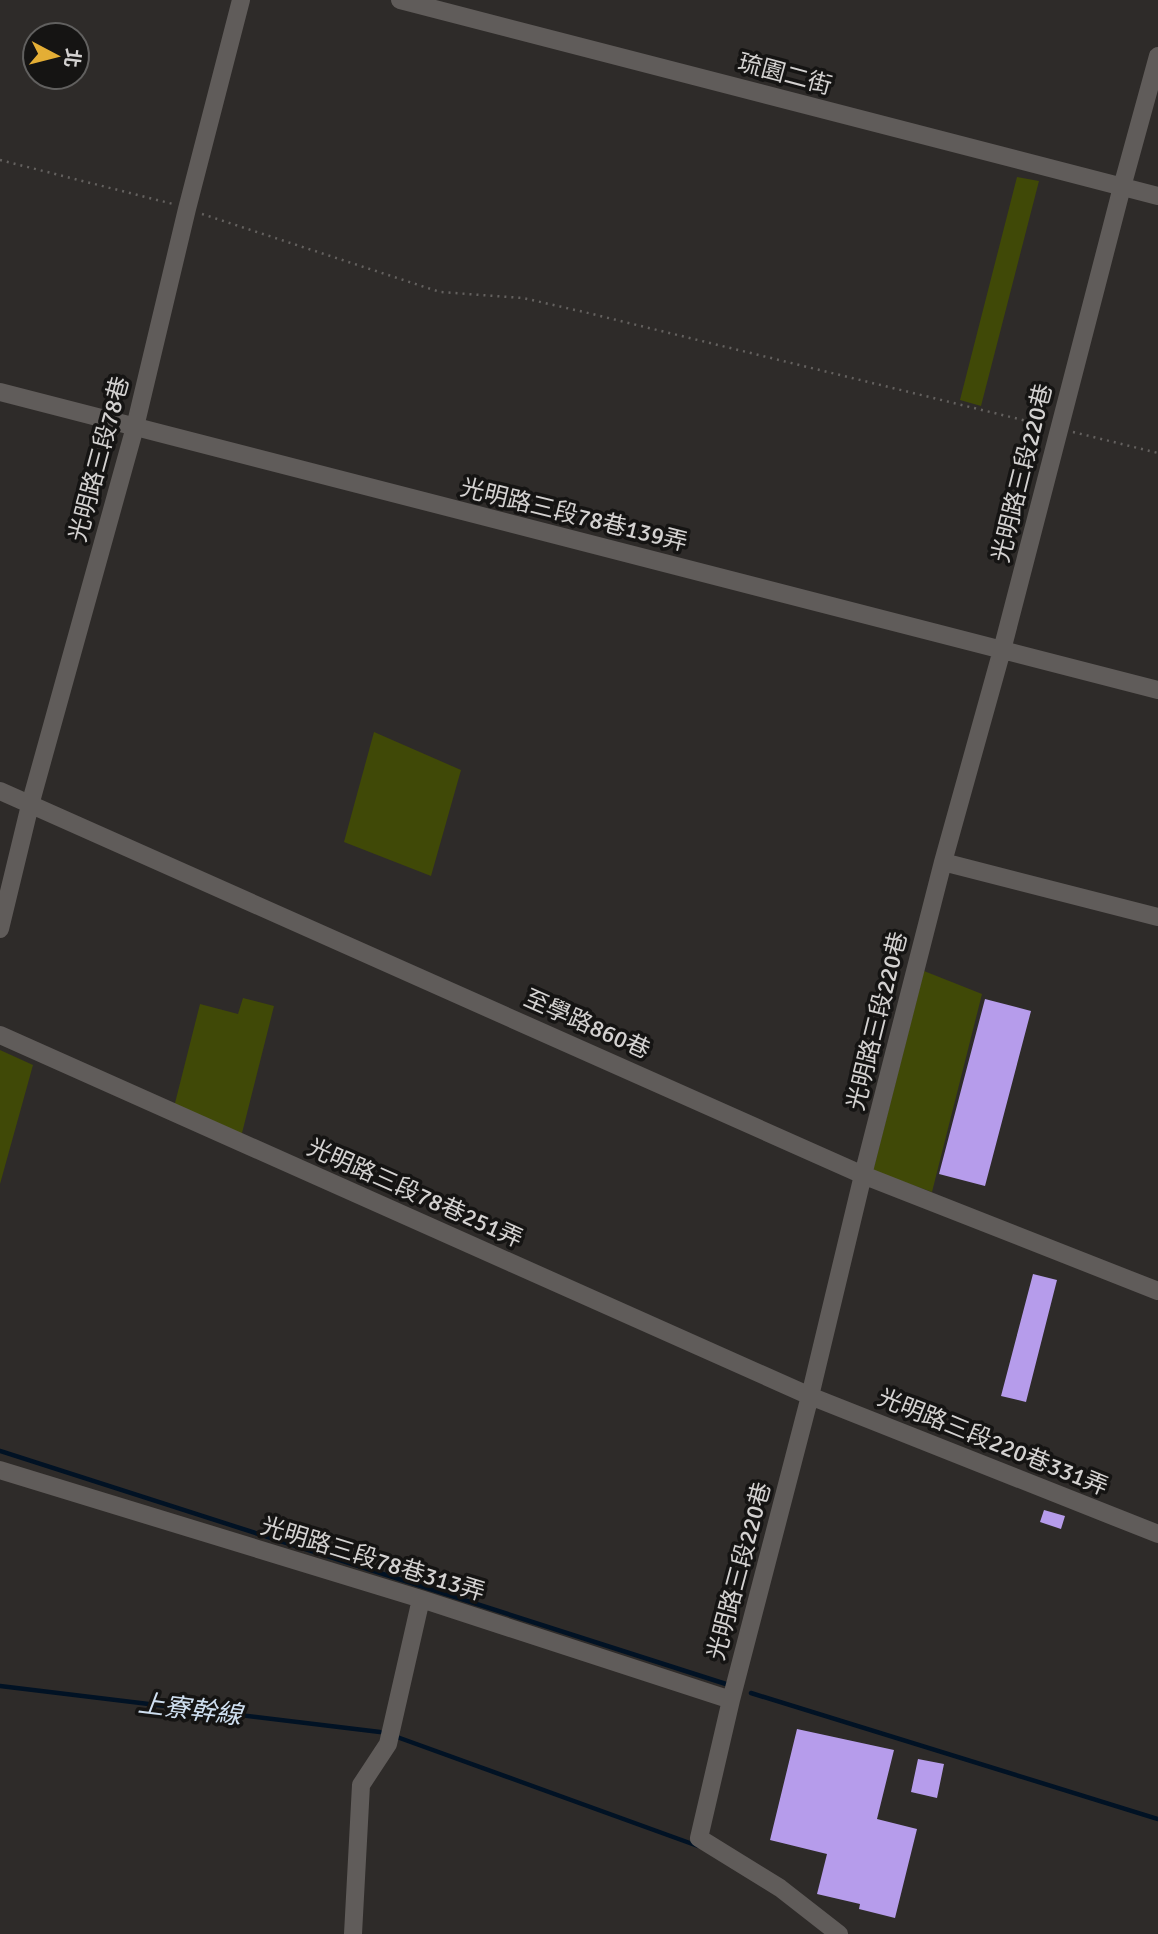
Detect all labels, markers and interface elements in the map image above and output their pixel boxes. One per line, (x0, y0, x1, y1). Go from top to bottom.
north arrow (21, 21, 91, 91)
text: 北 (59, 47, 85, 69)
street label: 琉園二街 (735, 47, 835, 101)
street label: 光明路三段78巷 (63, 373, 135, 545)
street label: 光明路三段220巷 (985, 381, 1059, 565)
street label: 光明路三段78巷139弄 (457, 472, 691, 558)
street label: 光明路三段220巷 (840, 929, 914, 1113)
street label: 至學路860巷 (519, 983, 655, 1065)
street label: 光明路三段78巷251弄 (303, 1132, 527, 1254)
street label: 光明路三段220巷331弄 (873, 1382, 1113, 1502)
street label: 光明路三段220巷 (701, 1479, 777, 1663)
street label: 光明路三段78巷313弄 (257, 1511, 489, 1607)
water label: 上寮幹線 (136, 1688, 246, 1733)

